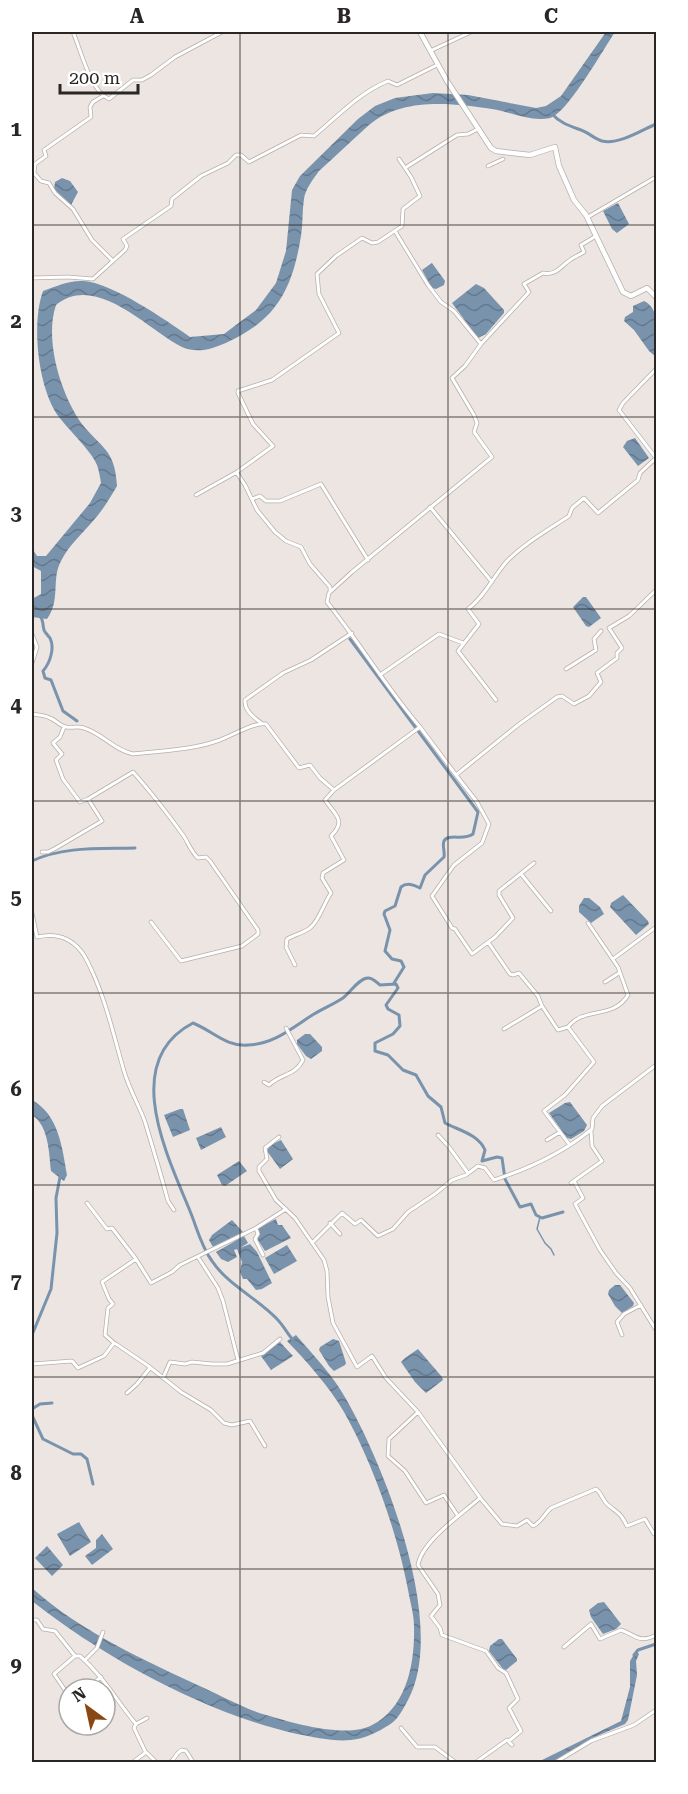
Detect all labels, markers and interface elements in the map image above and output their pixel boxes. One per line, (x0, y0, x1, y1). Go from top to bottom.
text: A (130, 4, 145, 28)
text: B (337, 4, 351, 28)
text: C (544, 4, 558, 28)
scale bar (60, 57, 138, 95)
text: 200 m (69, 67, 120, 88)
text: 1 (10, 117, 22, 141)
text: 2 (10, 309, 22, 333)
text: 3 (10, 501, 22, 525)
text: 4 (10, 693, 22, 717)
text: 5 (10, 885, 22, 909)
text: 6 (10, 1077, 22, 1101)
text: 7 (10, 1269, 22, 1293)
text: 8 (10, 1461, 22, 1485)
text: 9 (10, 1653, 22, 1677)
north arrow (57, 1677, 117, 1737)
text: N (69, 1684, 89, 1706)

